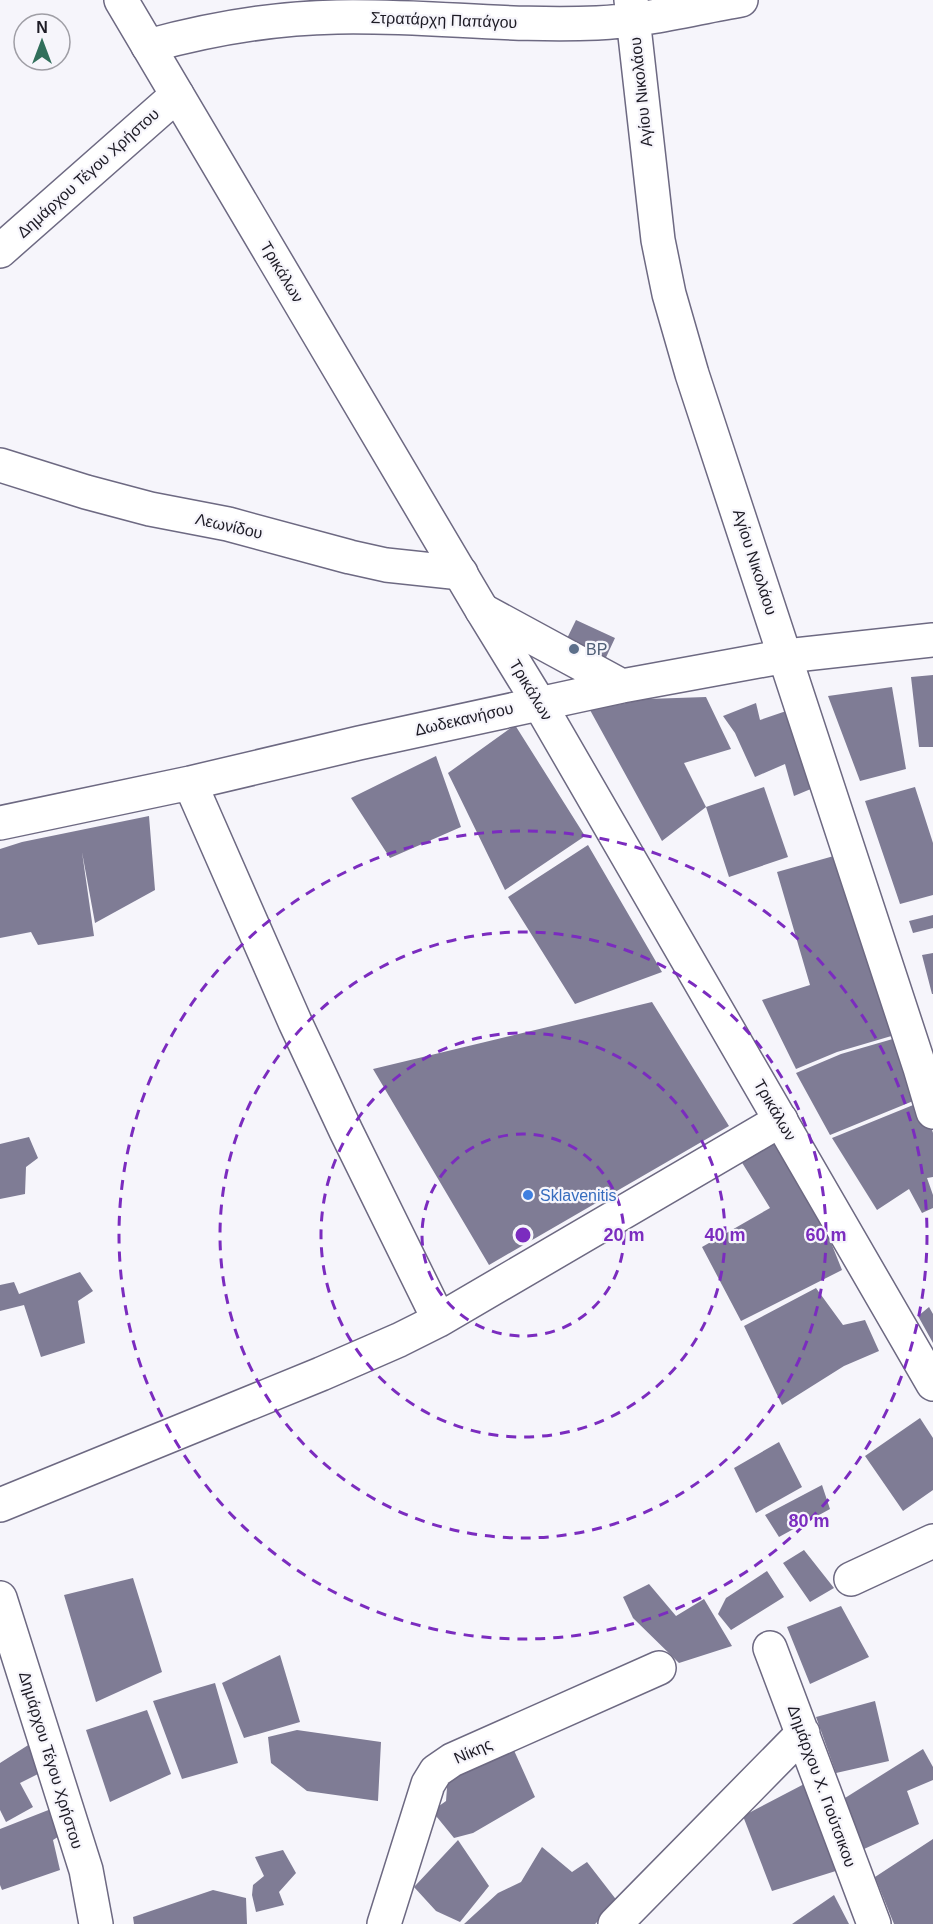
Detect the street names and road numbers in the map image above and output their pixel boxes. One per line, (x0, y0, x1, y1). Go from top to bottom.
street label: Στρατάρχη Παπάγου (370, 9, 518, 31)
street label: Αγίου Νικολάου (627, 36, 655, 148)
street label: Δημάρχου Τέγου Χρήστου (14, 105, 162, 241)
street label: Τρικάλων (257, 239, 307, 305)
street label: Αγίου Νικολάου (730, 507, 780, 617)
street label: Λεωνίδου (194, 510, 264, 542)
street label: Τρικάλων (506, 657, 556, 723)
street label: Δωδεκανήσου (413, 699, 515, 739)
street label: Τρικάλων (751, 1076, 799, 1144)
street label: Δημάρχου Τέγου Χρήστου (16, 1669, 86, 1851)
street label: Δημάρχου Χ. Γιούτσικου (785, 1703, 859, 1869)
street label: Νίκης (451, 1735, 495, 1767)

